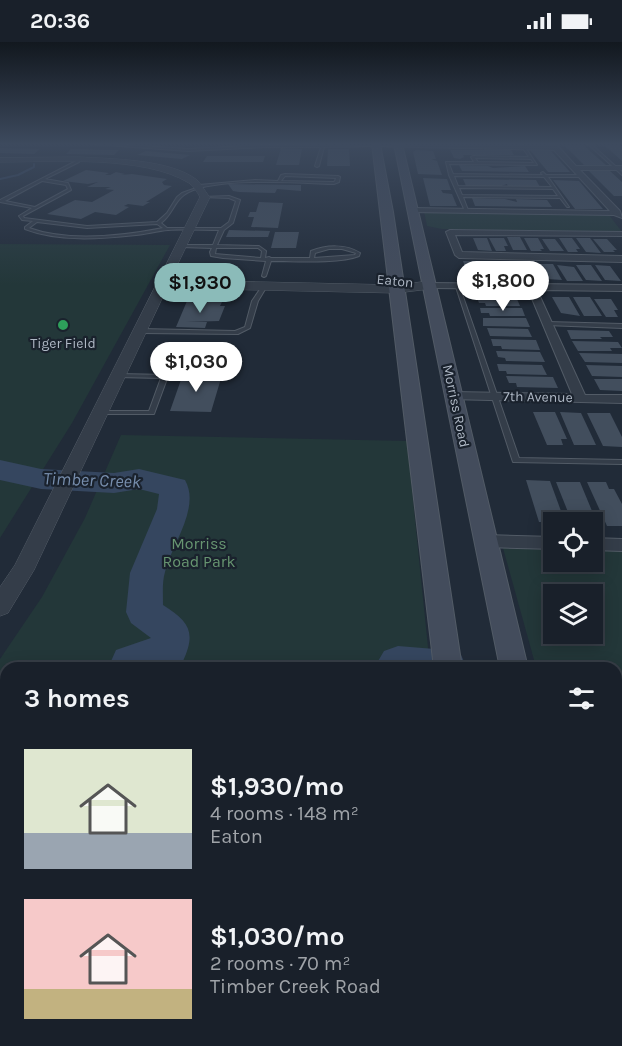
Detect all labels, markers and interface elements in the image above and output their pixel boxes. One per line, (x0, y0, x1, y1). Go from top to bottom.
text: 20:36 (30, 8, 90, 34)
pin: $1,800 (454, 261, 552, 312)
pin: $1,930 (151, 263, 249, 314)
text: $1,800 (471, 269, 535, 292)
text: $1,930 (168, 271, 232, 294)
street label: Eaton (376, 271, 414, 291)
marker: Tiger Field (56, 318, 70, 332)
place label: Tiger Field (30, 335, 96, 352)
pin: $1,030 (147, 342, 245, 393)
text: $1,030 (164, 350, 228, 373)
street label: Morriss Road (439, 363, 473, 449)
street label: 7th Avenue (503, 388, 573, 406)
water label: Timber Creek (43, 467, 142, 493)
map controls (543, 512, 603, 644)
button: locate (543, 512, 603, 572)
park label: Morriss Road Park (162, 534, 236, 571)
button: layers (543, 584, 603, 644)
icon: filters (565, 682, 598, 715)
text: 3 homes (24, 683, 130, 714)
text: $1,930/mo (210, 771, 344, 802)
icon: home (72, 773, 144, 845)
text: 4 rooms · 148 m² (210, 802, 359, 825)
text: Eaton (210, 825, 263, 848)
text: $1,030/mo (210, 921, 344, 952)
icon: home (72, 923, 144, 995)
text: 2 rooms · 70 m² (210, 952, 350, 975)
text: Timber Creek Road (210, 975, 381, 998)

